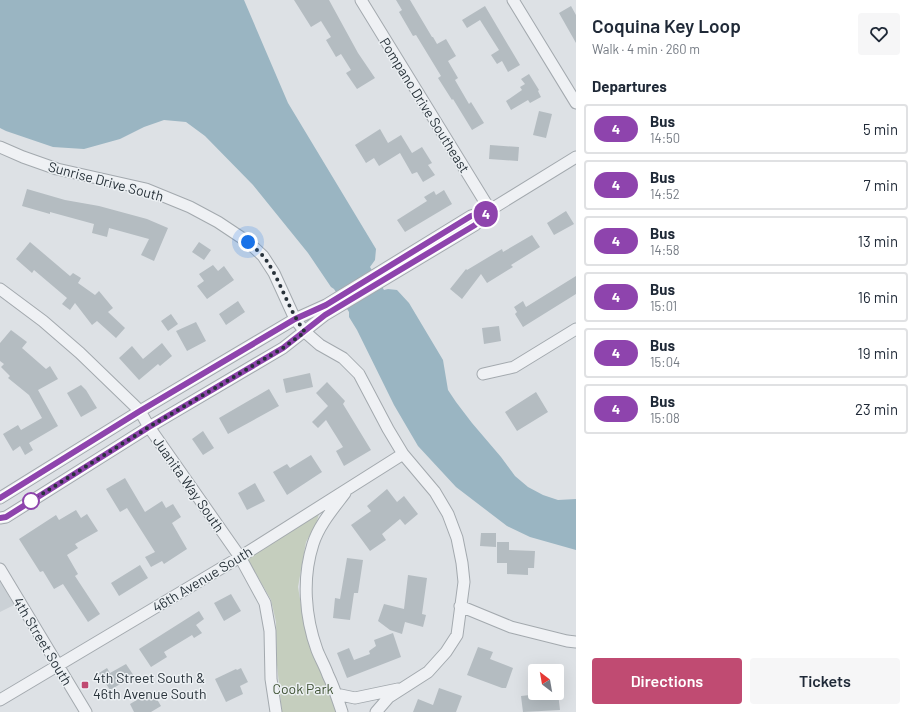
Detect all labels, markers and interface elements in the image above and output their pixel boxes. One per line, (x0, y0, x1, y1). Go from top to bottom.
button: heart (858, 13, 900, 55)
text: Coquina Key Loop (592, 14, 741, 37)
street label: Pompano Drive Southeast (376, 34, 474, 176)
text: Walk · 4 min · 260 m (592, 41, 700, 57)
text: Departures (592, 77, 667, 95)
text: Bus (650, 112, 675, 130)
text: 4 (612, 120, 620, 137)
text: 5 min (863, 120, 898, 138)
text: 14:50 (650, 130, 680, 146)
street label: Sunrise Drive South (46, 157, 166, 205)
text: Bus (650, 168, 675, 186)
text: 4 (612, 176, 620, 193)
text: 7 min (864, 176, 898, 194)
text: 14:52 (650, 186, 680, 202)
line badge: 4 (473, 201, 499, 227)
text: 4 (482, 205, 490, 222)
text: Bus (650, 224, 675, 242)
your location (238, 232, 258, 252)
text: 4 (612, 232, 620, 249)
text: 13 min (858, 232, 898, 250)
text: 14:58 (650, 242, 680, 258)
text: Bus (650, 280, 675, 298)
text: 4 (612, 288, 620, 305)
text: 16 min (858, 288, 898, 306)
text: 15:01 (650, 298, 677, 314)
text: Bus (650, 336, 675, 354)
text: 4 (612, 344, 620, 361)
text: 19 min (858, 344, 898, 362)
text: 15:04 (650, 354, 680, 370)
text: Bus (650, 392, 675, 410)
text: 4 (612, 400, 620, 417)
text: 23 min (855, 400, 898, 418)
text: 15:08 (650, 410, 680, 426)
street label: Juanita Way South (150, 433, 228, 535)
unlabelled marker (22, 492, 40, 510)
street label: 46th Avenue South (149, 542, 255, 616)
street label: 4th Street South (10, 594, 76, 688)
button: Directions (592, 658, 742, 704)
button: Tickets (750, 658, 900, 704)
north arrow (528, 664, 564, 700)
map controls (528, 664, 564, 700)
place label: 4th Street South & 46th Avenue South (93, 669, 207, 702)
marker: 4th Street South & 46th Avenue South (80, 680, 90, 690)
park label: Cook Park (272, 680, 334, 697)

